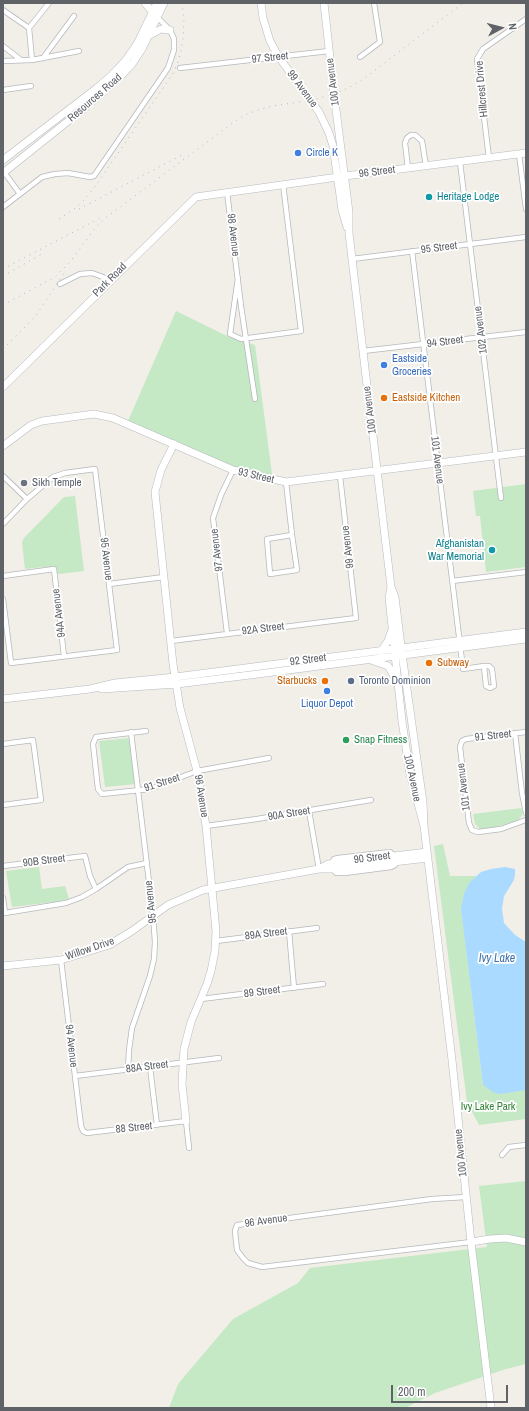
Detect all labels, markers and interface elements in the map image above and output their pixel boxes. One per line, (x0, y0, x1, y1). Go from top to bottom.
north arrow (481, 8, 521, 48)
text: N (506, 22, 520, 31)
street label: 97 Street (251, 50, 289, 66)
street label: 100 Avenue (324, 57, 342, 107)
street label: Hillcrest Drive (473, 60, 491, 118)
street label: 99 Avenue (284, 68, 320, 110)
street label: Resources Road (65, 71, 125, 125)
place label: Circle K (306, 146, 338, 160)
marker: Circle K (293, 148, 303, 158)
street label: 96 Street (358, 163, 396, 181)
place label: Heritage Lodge (437, 190, 499, 204)
marker: Heritage Lodge (424, 192, 434, 202)
street label: 98 Avenue (224, 213, 242, 257)
street label: 95 Street (420, 239, 458, 257)
street label: Park Road (90, 260, 130, 300)
street label: 102 Avenue (472, 305, 490, 355)
street label: 94 Street (426, 333, 464, 351)
place label: Eastside Groceries (392, 352, 432, 378)
marker: Eastside Groceries (379, 360, 389, 370)
street label: 100 Avenue (361, 385, 379, 435)
place label: Eastside Kitchen (392, 391, 460, 405)
marker: Eastside Kitchen (379, 393, 389, 403)
street label: 101 Avenue (428, 435, 446, 485)
street label: 93 Street (237, 465, 275, 487)
place label: Sikh Temple (32, 476, 82, 490)
marker: Sikh Temple (19, 478, 29, 488)
street label: 99 Avenue (339, 525, 357, 569)
street label: 97 Avenue (208, 528, 226, 572)
street label: 95 Avenue (97, 537, 115, 581)
place label: Afghanistan War Memorial (428, 537, 484, 563)
marker: Afghanistan War Memorial (487, 545, 497, 555)
street label: 94A Avenue (49, 588, 69, 638)
street label: 92A Street (241, 620, 285, 638)
street label: 92 Street (289, 651, 327, 669)
place label: Subway (437, 656, 469, 670)
marker: Subway (424, 658, 434, 668)
place label: Starbucks (277, 674, 317, 688)
place label: Toronto Dominion (359, 674, 431, 688)
marker: Starbucks (320, 676, 330, 686)
marker: Toronto Dominion (346, 676, 356, 686)
marker: Liquor Depot (322, 686, 332, 696)
place label: Liquor Depot (301, 697, 353, 711)
street label: 91 Street (474, 728, 512, 744)
place label: Snap Fitness (354, 733, 407, 747)
marker: Snap Fitness (341, 735, 351, 745)
street label: 100 Avenue (401, 753, 423, 803)
street label: 101 Avenue (455, 762, 473, 812)
street label: 91 Street (143, 771, 181, 795)
street label: 96 Avenue (191, 774, 211, 818)
street label: 90A Street (267, 804, 311, 824)
street label: 90 Street (353, 849, 391, 867)
street label: 90B Street (22, 852, 66, 870)
street label: 95 Avenue (142, 880, 160, 924)
street label: 89A Street (244, 925, 288, 943)
street label: Willow Drive (64, 935, 116, 963)
water label: Ivy Lake (479, 952, 515, 966)
street label: 89 Street (243, 983, 281, 1001)
street label: 94 Avenue (62, 1024, 80, 1068)
street label: 88A Street (125, 1058, 169, 1076)
park label: Ivy Lake Park (461, 1100, 515, 1114)
street label: 88 Street (115, 1120, 153, 1136)
street label: 100 Avenue (452, 1128, 470, 1178)
street label: 96 Avenue (244, 1211, 288, 1231)
scale bar (393, 1377, 510, 1403)
text: 200 m (398, 1384, 425, 1400)

